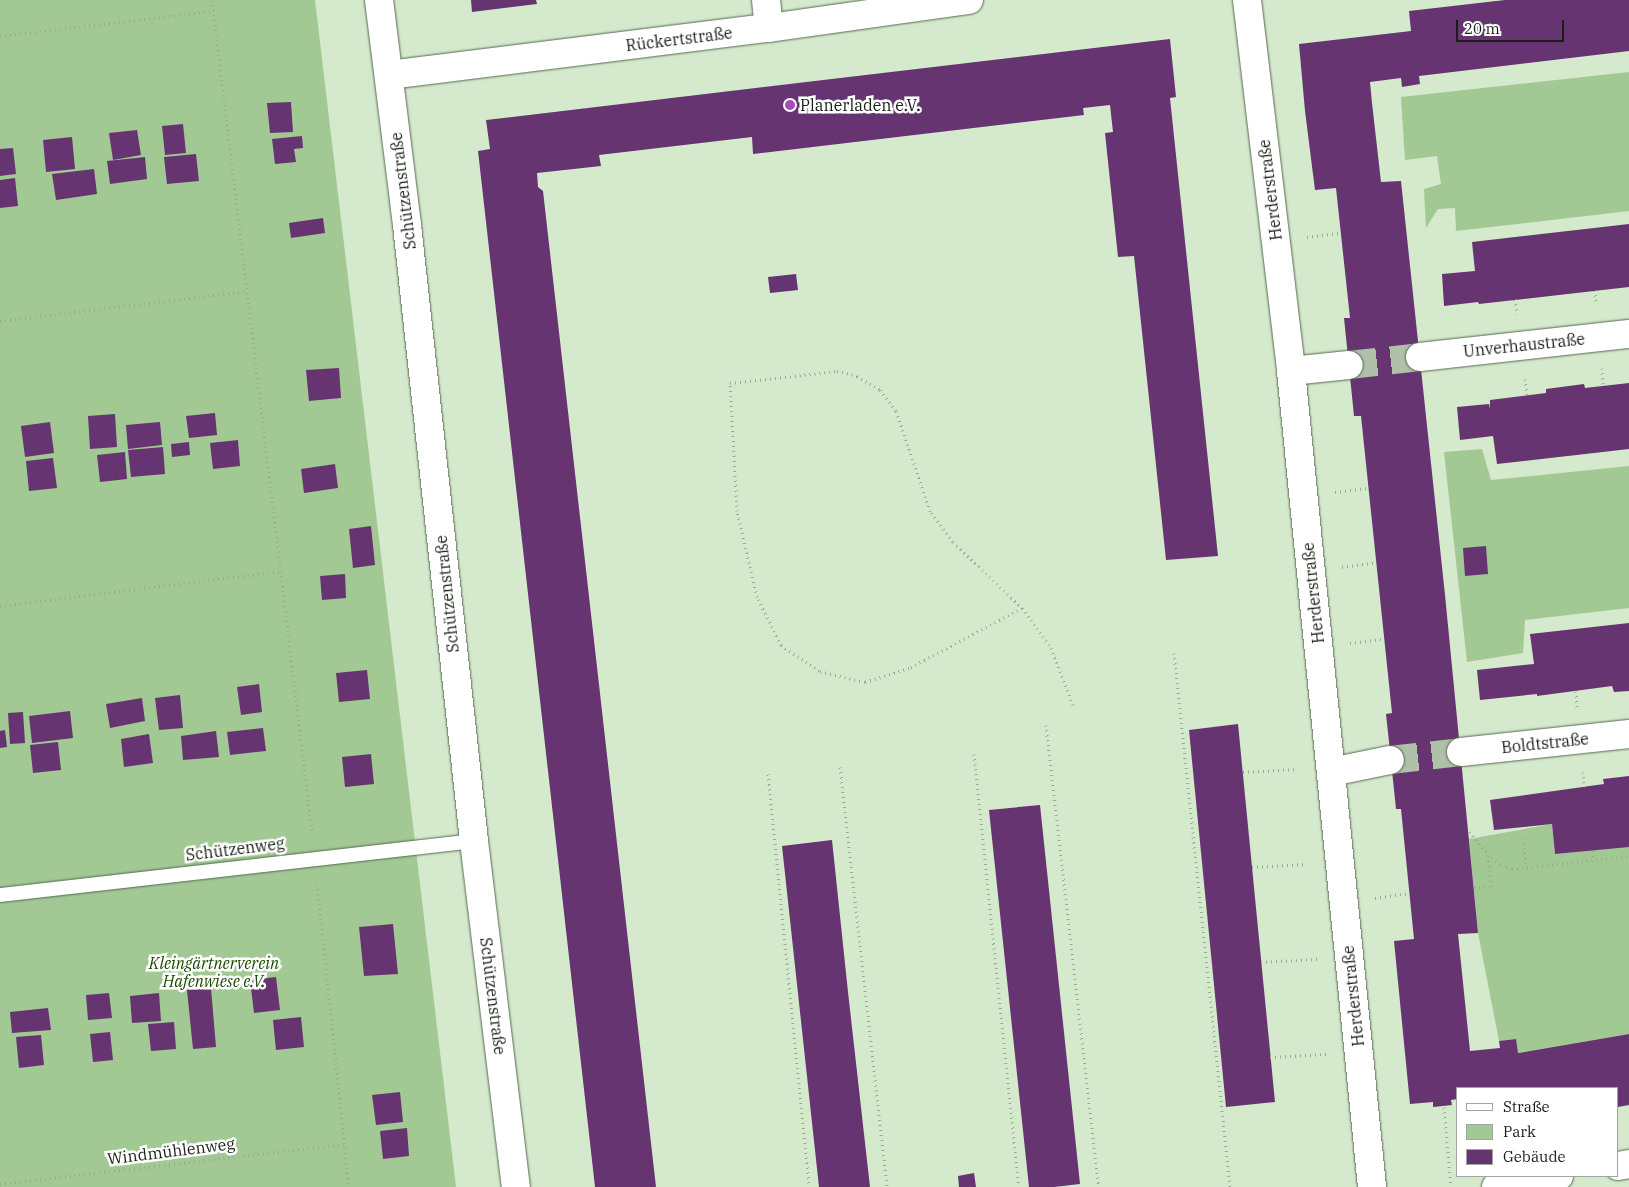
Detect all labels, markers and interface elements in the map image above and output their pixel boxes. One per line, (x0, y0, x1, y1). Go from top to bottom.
scale bar (1459, 10, 1566, 42)
text: 20 m (1464, 19, 1500, 38)
street label: Rückertstraße (625, 23, 733, 55)
place label: Planerladen e.V. (800, 95, 920, 115)
marker: Planerladen e.V. (784, 99, 796, 111)
street label: Schützenstraße (386, 131, 420, 251)
street label: Herderstraße (1254, 138, 1286, 242)
street label: Unverhaustraße (1462, 329, 1586, 361)
street label: Schützenstraße (431, 534, 463, 654)
street label: Herderstraße (1298, 541, 1328, 645)
street label: Boldtstraße (1500, 729, 1590, 757)
street label: Schützenweg (184, 833, 286, 865)
street label: Schützenstraße (476, 936, 510, 1056)
street label: Herderstraße (1338, 944, 1368, 1048)
park label: Kleingärtnerverein Hafenwiese e.V. (149, 953, 279, 991)
legend (1456, 1087, 1619, 1177)
text: Straße (1503, 1097, 1550, 1116)
text: Park (1503, 1122, 1536, 1141)
street label: Windmühlenweg (106, 1134, 236, 1168)
text: Gebäude (1503, 1147, 1566, 1166)

